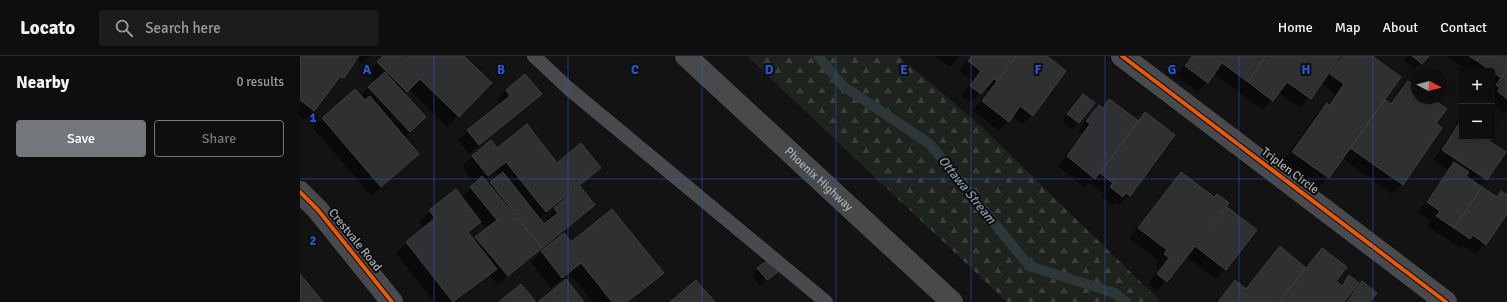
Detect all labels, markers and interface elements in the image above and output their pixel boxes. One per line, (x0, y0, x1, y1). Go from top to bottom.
search box (99, 10, 379, 46)
text: Locato (20, 16, 75, 40)
icon: search (113, 17, 135, 39)
text: Search here (145, 19, 221, 37)
text: Home (1278, 19, 1313, 36)
text: Map (1335, 19, 1360, 36)
text: About (1382, 19, 1418, 36)
text: Contact (1440, 19, 1487, 36)
text: A (363, 62, 372, 78)
text: B (497, 62, 505, 78)
text: C (631, 62, 639, 78)
text: D (765, 62, 774, 78)
text: E (900, 62, 908, 78)
text: F (1035, 62, 1042, 78)
text: G (1168, 62, 1176, 78)
text: H (1302, 62, 1310, 78)
north arrow (1411, 68, 1447, 104)
map controls (1459, 68, 1495, 140)
button: + (1459, 68, 1495, 104)
text: Nearby (16, 72, 69, 93)
text: 0 results (236, 74, 284, 90)
button: − (1459, 104, 1495, 140)
text: 1 (309, 110, 317, 126)
button: Save (16, 120, 146, 157)
button: Share (154, 120, 284, 157)
street label: Phoenix Highway (782, 144, 856, 214)
street label: Triplen Circle (1258, 145, 1322, 197)
water label: Ottawa Stream (935, 153, 1000, 228)
street label: Crestvale Road (325, 206, 385, 274)
text: 2 (309, 233, 317, 249)

